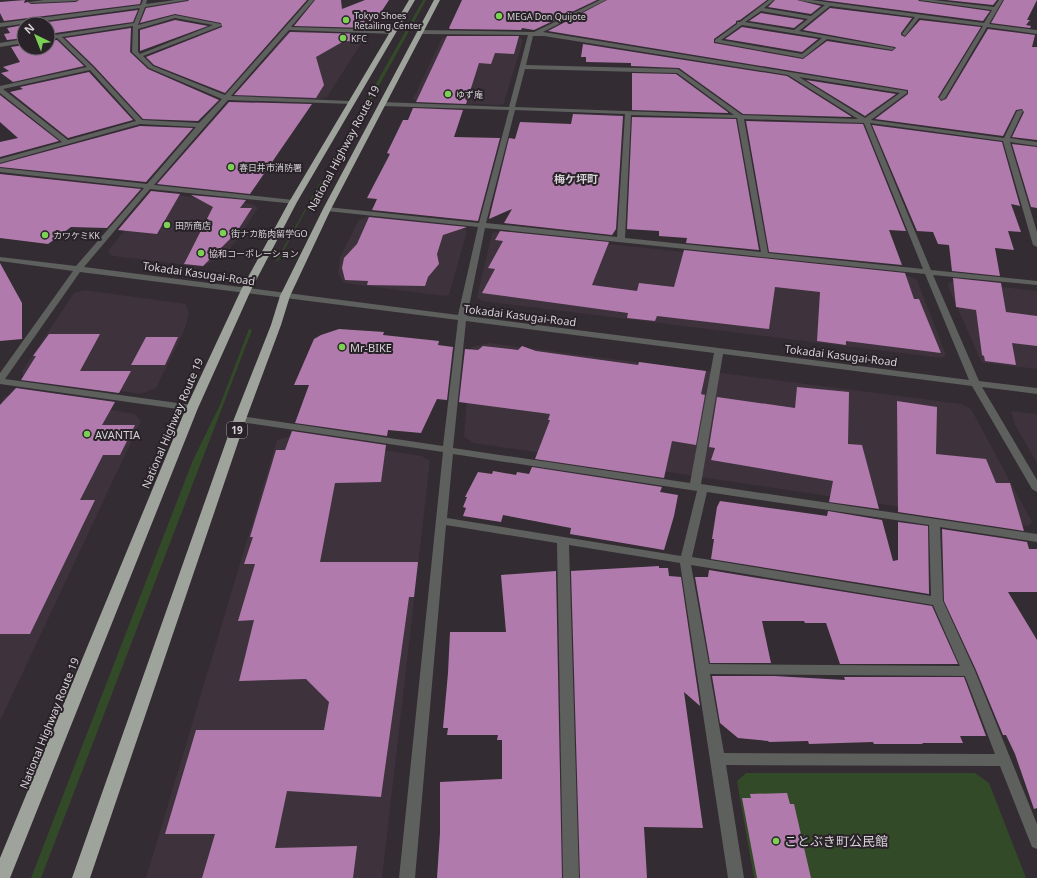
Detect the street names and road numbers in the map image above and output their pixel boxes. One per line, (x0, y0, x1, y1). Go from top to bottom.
street label: National Highway Route 19 (303, 82, 383, 214)
street label: Tokadai Kasugai-Road (142, 258, 256, 288)
street label: Tokadai Kasugai-Road (463, 301, 577, 329)
street label: Tokadai Kasugai-Road (784, 341, 898, 369)
street label: National Highway Route 19 (138, 355, 206, 491)
road number: 19 (227, 422, 247, 438)
street label: National Highway Route 19 (16, 655, 82, 791)

